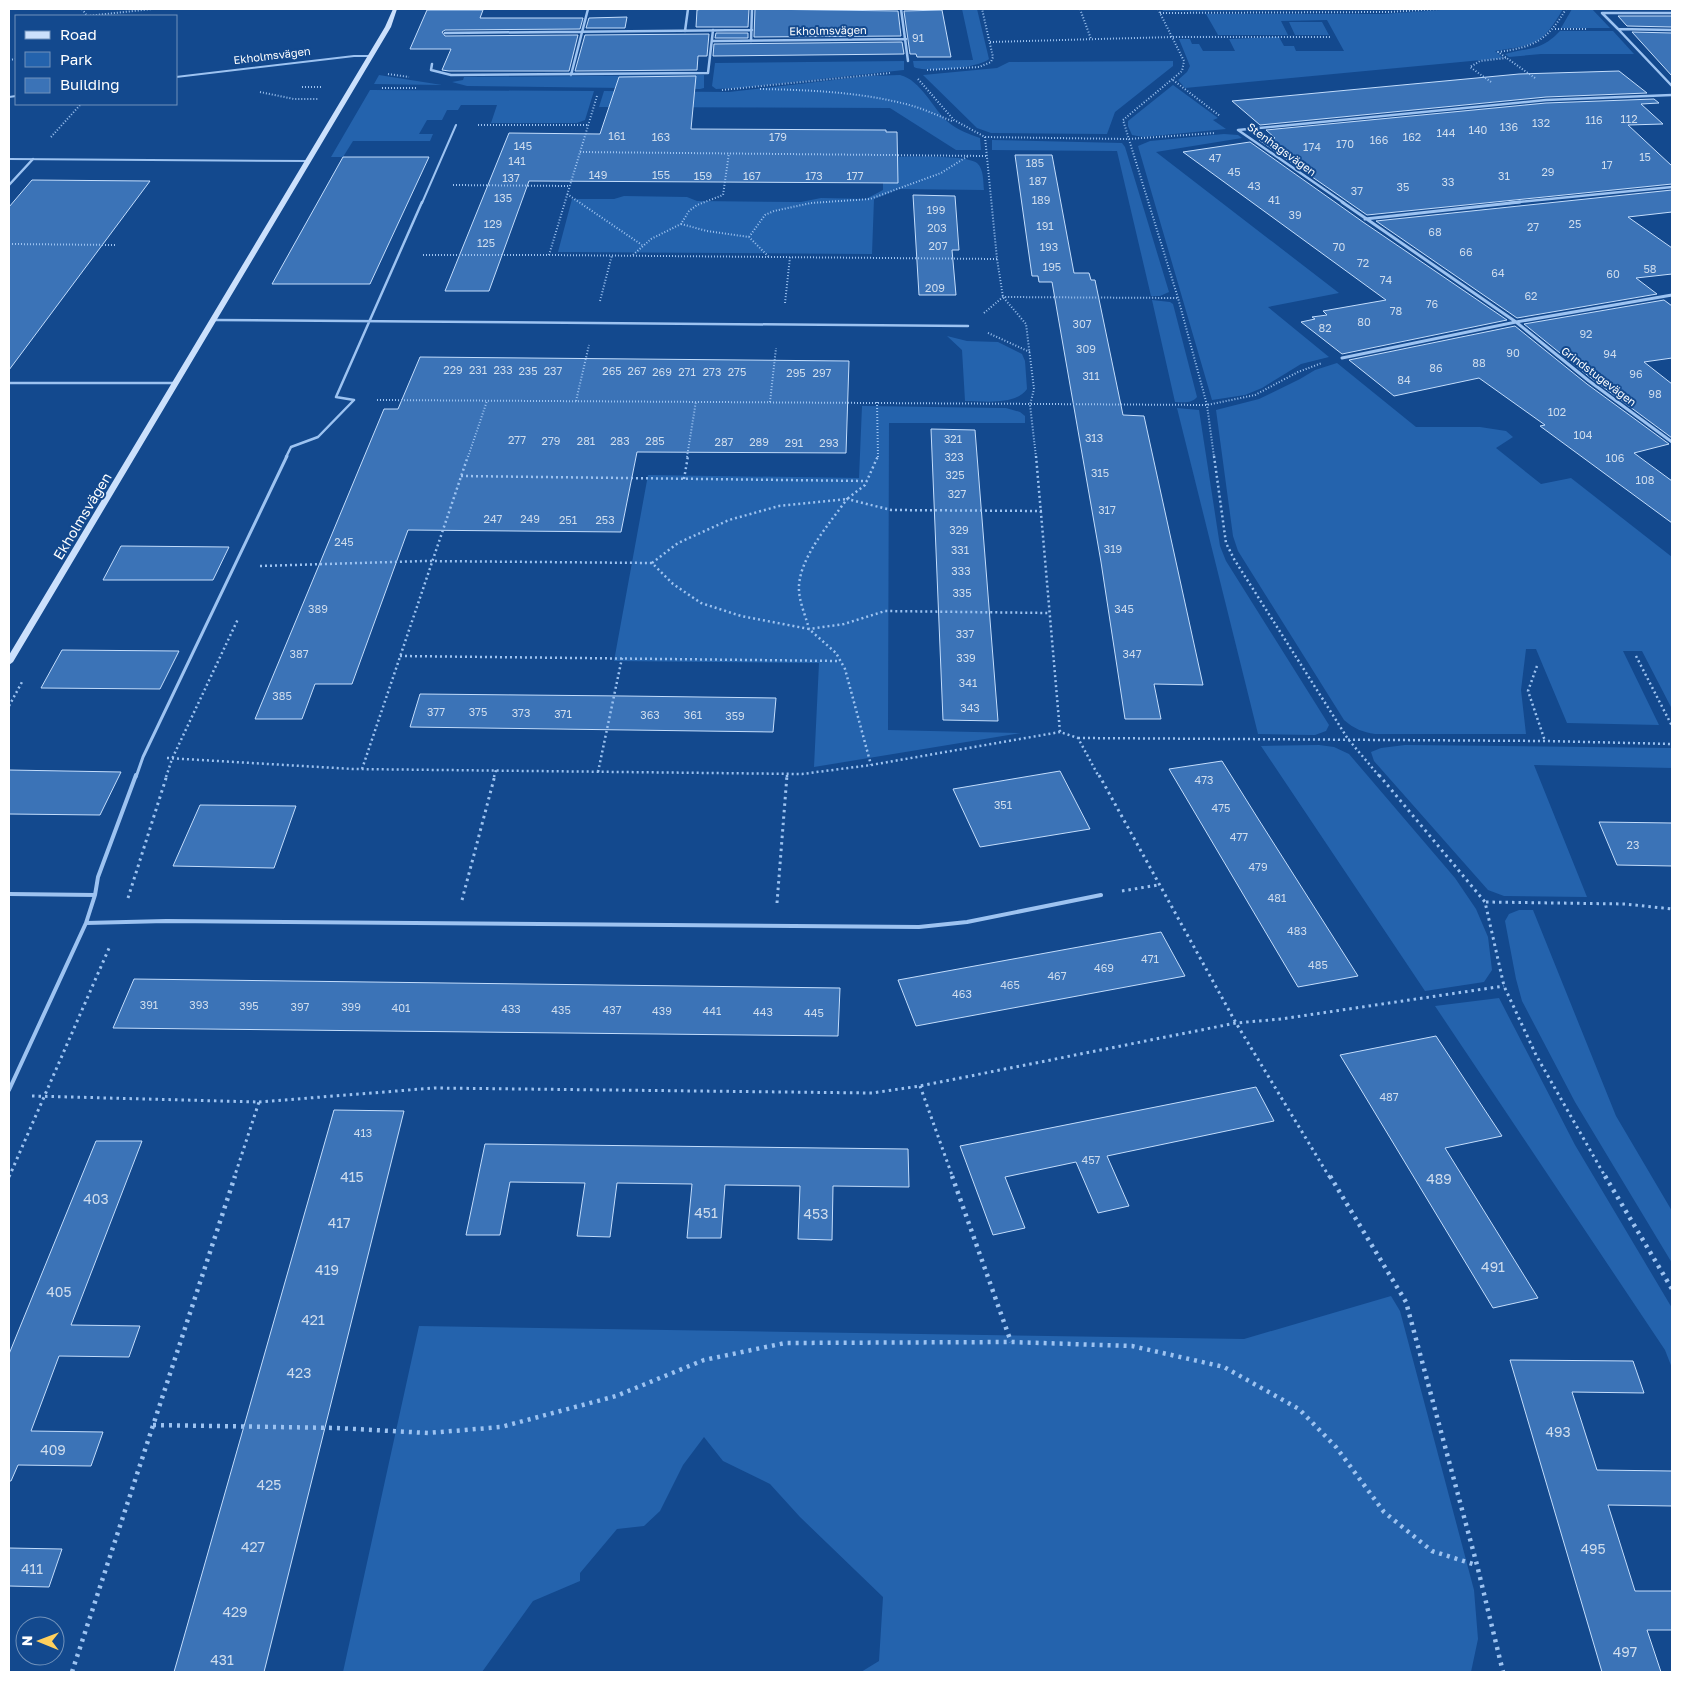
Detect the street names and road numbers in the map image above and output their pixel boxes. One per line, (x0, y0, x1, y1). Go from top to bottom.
street label: Ekholmsvägen (789, 23, 867, 37)
street label: Ekholmsvägen (233, 44, 311, 66)
street label: Stenhagsvägen (1245, 120, 1319, 178)
street label: Grindstugevägen (1559, 344, 1639, 408)
street label: Ekholmsvägen (49, 469, 115, 563)

